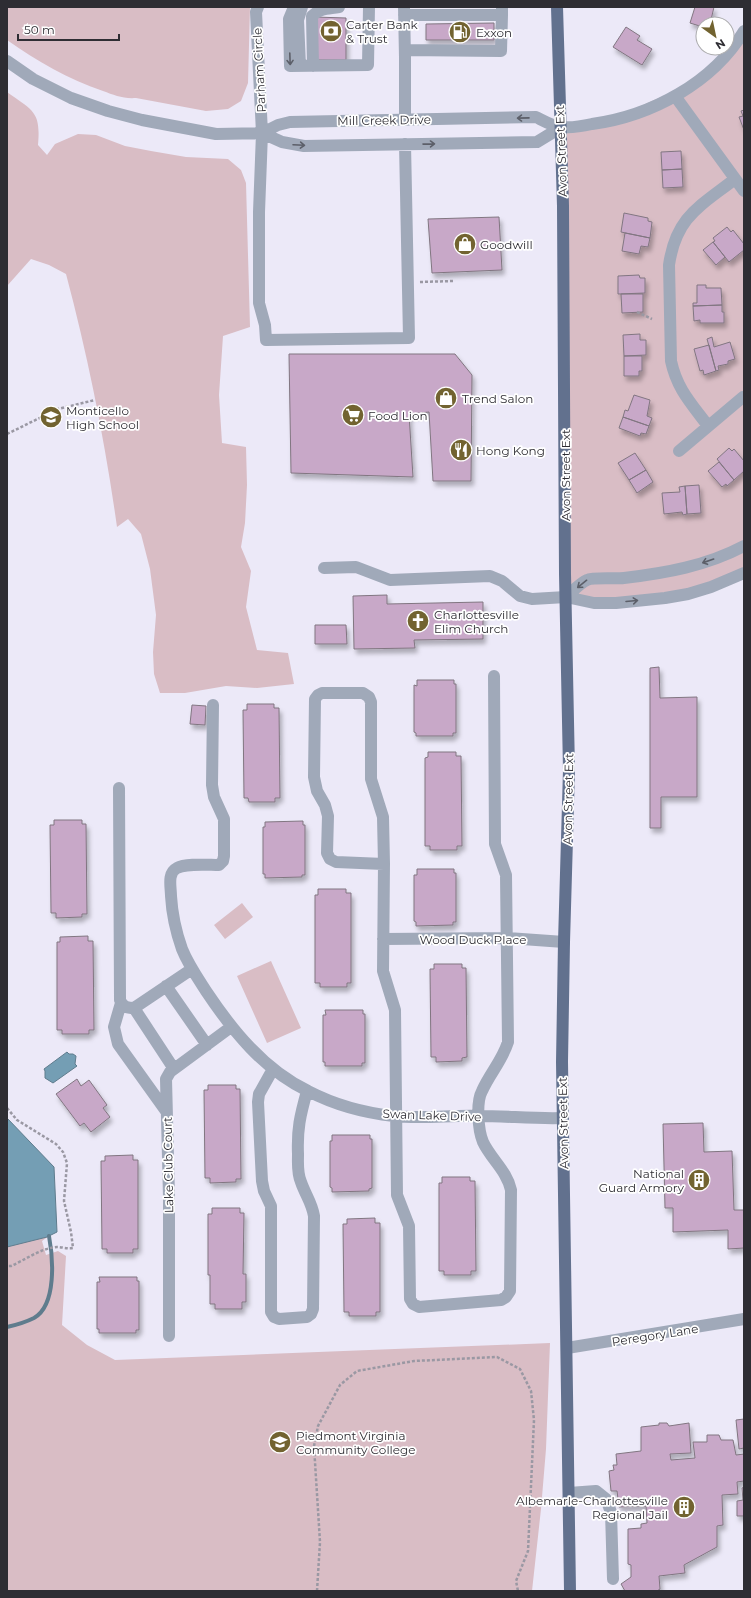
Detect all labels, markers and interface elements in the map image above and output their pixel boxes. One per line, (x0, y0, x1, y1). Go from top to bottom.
scale bar (18, 16, 119, 42)
north arrow (695, 16, 735, 56)
place label: Carter Bank & Trust (346, 17, 419, 46)
bank icon: Carter Bank & Trust (318, 18, 344, 44)
fuel station icon: Exxon (447, 19, 473, 45)
text: 50 m (24, 22, 55, 37)
place label: Exxon (476, 25, 512, 40)
street label: Parham Circle (249, 27, 269, 113)
text: N (713, 36, 728, 53)
one-way arrow (286, 52, 294, 65)
street label: Avon Street Ext (552, 105, 570, 197)
street label: Mill Creek Drive (337, 112, 431, 128)
one-way arrow (517, 114, 530, 122)
one-way arrow (422, 140, 435, 148)
one-way arrow (292, 141, 305, 149)
shop icon: Goodwill (452, 231, 478, 257)
place label: Goodwill (480, 237, 533, 252)
shop icon: Trend Salon (433, 385, 459, 411)
place label: Trend Salon (462, 391, 533, 406)
supermarket icon: Food Lion (340, 402, 366, 428)
place label: Monticello High School (66, 403, 139, 432)
school or university icon: Monticello High School (38, 404, 64, 430)
place label: Food Lion (368, 408, 428, 423)
street label: Avon Street Ext (558, 429, 573, 521)
restaurant icon: Hong Kong (448, 437, 474, 463)
place label: Hong Kong (476, 443, 545, 458)
one-way arrow (703, 558, 715, 566)
one-way arrow (577, 580, 587, 589)
one-way arrow (625, 598, 638, 605)
place label: Charlottesville Elim Church (434, 607, 519, 636)
church icon: Charlottesville Elim Church (405, 608, 431, 634)
street label: Avon Street Ext (560, 753, 576, 845)
street label: Wood Duck Place (420, 932, 526, 947)
street label: Avon Street Ext (555, 1077, 571, 1169)
street label: Swan Lake Drive (382, 1106, 482, 1124)
street label: Lake Club Court (160, 1117, 176, 1213)
place label: National Guard Armory (599, 1166, 684, 1195)
building icon: National Guard Armory (686, 1167, 712, 1193)
street label: Peregory Lane (611, 1321, 699, 1349)
place label: Piedmont Virginia Community College (296, 1428, 416, 1457)
school or university icon: Piedmont Virginia Community College (267, 1429, 293, 1455)
place label: Albemarle-Charlottesville Regional Jail (516, 1493, 668, 1522)
building icon: Albemarle-Charlottesville Regional Jail (671, 1494, 697, 1520)

